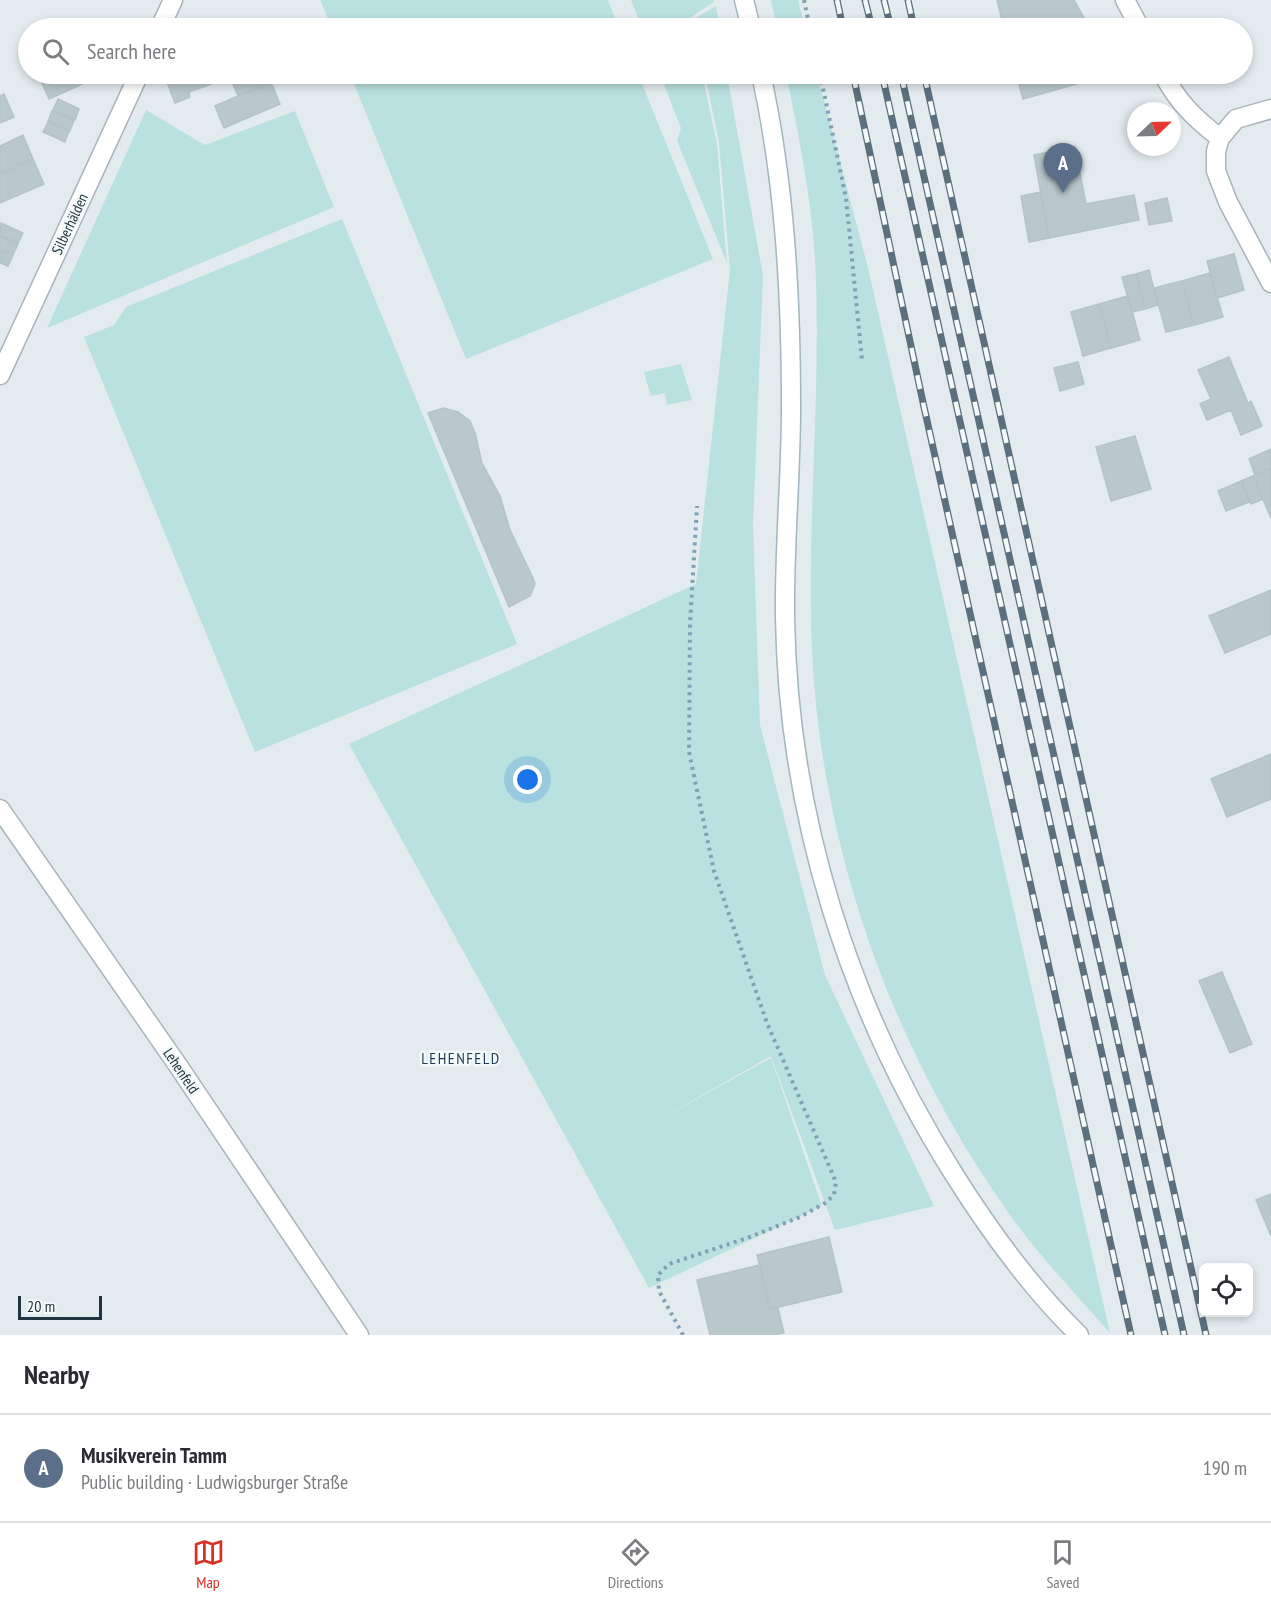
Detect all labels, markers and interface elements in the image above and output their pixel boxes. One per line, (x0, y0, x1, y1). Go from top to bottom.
search box (18, 18, 1253, 84)
icon: search (39, 35, 72, 68)
text: Search here (87, 37, 176, 65)
north arrow (1127, 102, 1181, 156)
pin: A (1044, 144, 1082, 193)
street label: Silberhälden (47, 190, 92, 257)
your location (513, 765, 542, 794)
street label: Lehenfeld (159, 1044, 204, 1097)
district label: LEHENFELD (421, 1048, 501, 1068)
map controls (1199, 1263, 1253, 1317)
button: locate (1199, 1263, 1253, 1317)
scale bar (18, 1293, 102, 1320)
text: 20 m (27, 1296, 55, 1316)
text: Nearby (24, 1358, 89, 1391)
text: Musikverein Tamm (81, 1441, 227, 1469)
text: A (38, 1455, 49, 1481)
text: 190 m (1203, 1455, 1247, 1481)
text: Public building · Ludwigsburger Straße (81, 1469, 348, 1495)
tab: Map (192, 1536, 225, 1592)
tab: Directions (608, 1536, 663, 1592)
tab: Saved (1046, 1536, 1079, 1592)

